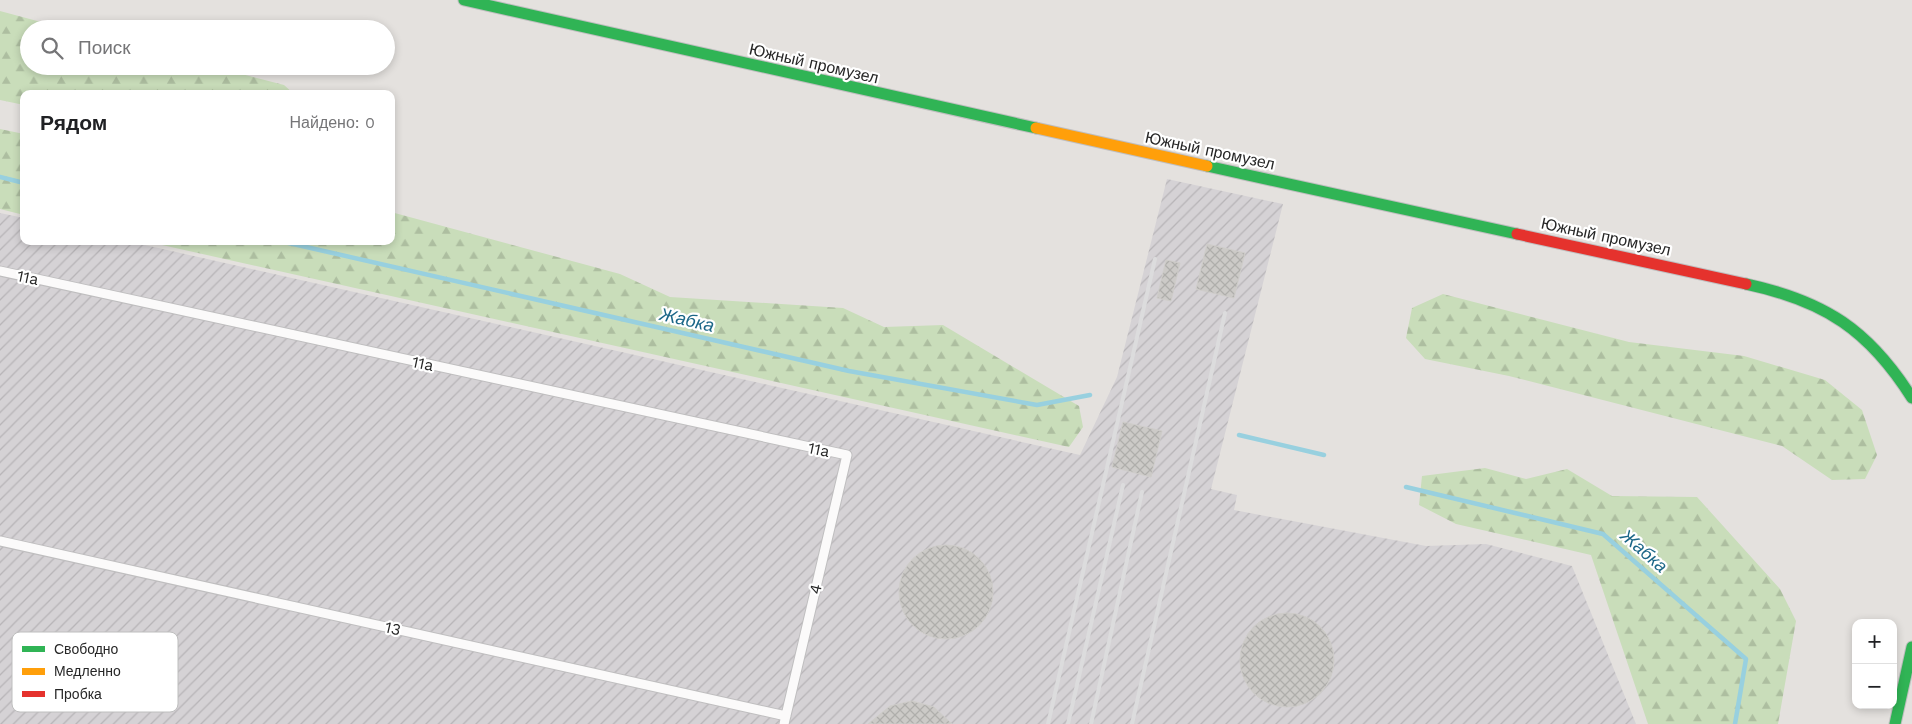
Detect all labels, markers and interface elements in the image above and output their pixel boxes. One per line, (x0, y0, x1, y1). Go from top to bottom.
search box (20, 20, 395, 75)
icon: search (38, 34, 66, 62)
text: Поиск (78, 36, 131, 59)
street label: Южный промузел (747, 39, 880, 88)
text: Рядом (40, 110, 107, 135)
text: Найдено: 0 (289, 113, 375, 132)
street label: Южный промузел (1143, 127, 1276, 174)
street label: Южный промузел (1539, 213, 1672, 260)
street label: 11a (15, 266, 40, 289)
water label: Жабка (657, 303, 716, 336)
street label: 11a (410, 352, 435, 375)
street label: 11a (806, 438, 831, 461)
water label: Жабка (1616, 524, 1672, 577)
street label: 4 (805, 582, 826, 596)
street label: 13 (383, 617, 403, 639)
map controls (1852, 619, 1897, 709)
button: + (1852, 619, 1897, 664)
legend (12, 632, 178, 712)
text: Свободно (54, 641, 119, 657)
text: Медленно (54, 663, 121, 679)
button: − (1852, 664, 1897, 709)
text: Пробка (54, 686, 102, 702)

